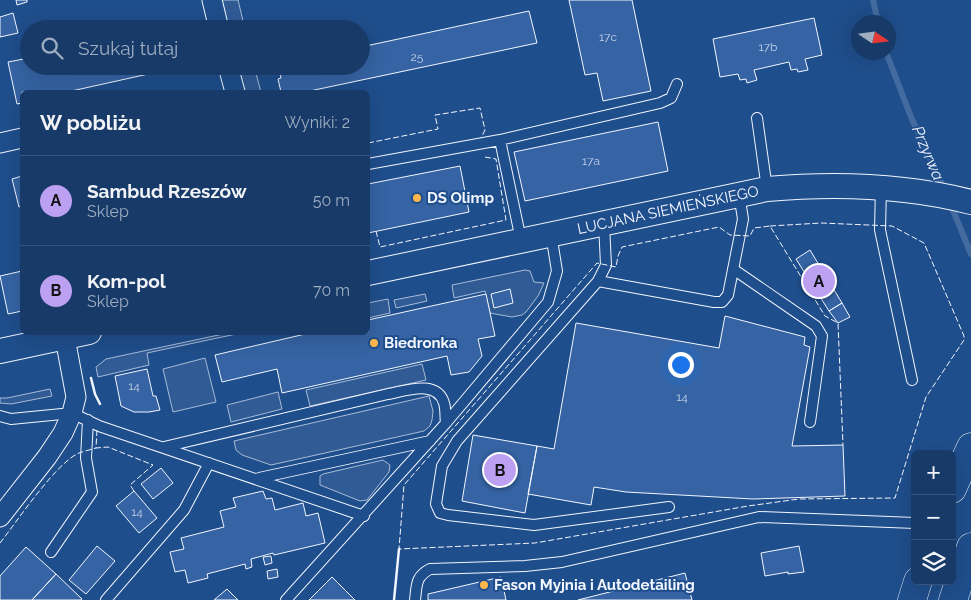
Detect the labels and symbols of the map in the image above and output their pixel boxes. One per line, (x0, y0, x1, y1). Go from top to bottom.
north arrow (851, 15, 896, 60)
house number: 17c (599, 30, 617, 44)
house number: 17b (759, 40, 777, 54)
house number: 25 (411, 50, 424, 64)
water label: Przyrwa (908, 123, 948, 183)
house number: 17a (582, 154, 600, 168)
street label: LUCJANA SIEMIEŃSKIEGO (576, 182, 760, 238)
place label: DS Olimp (427, 189, 494, 207)
marker: DS Olimp (411, 192, 423, 204)
pin: A (803, 262, 835, 300)
place label: Biedronka (384, 334, 458, 352)
marker: Biedronka (368, 337, 380, 349)
your location (668, 352, 694, 378)
house number: 14 (128, 379, 140, 393)
house number: 14 (676, 390, 688, 404)
pin: B (484, 451, 516, 489)
house number: 14 (131, 505, 143, 519)
place label: Fason Myjnia i Autodetailing (494, 576, 695, 594)
marker: Fason Myjnia i Autodetailing (478, 579, 490, 591)

